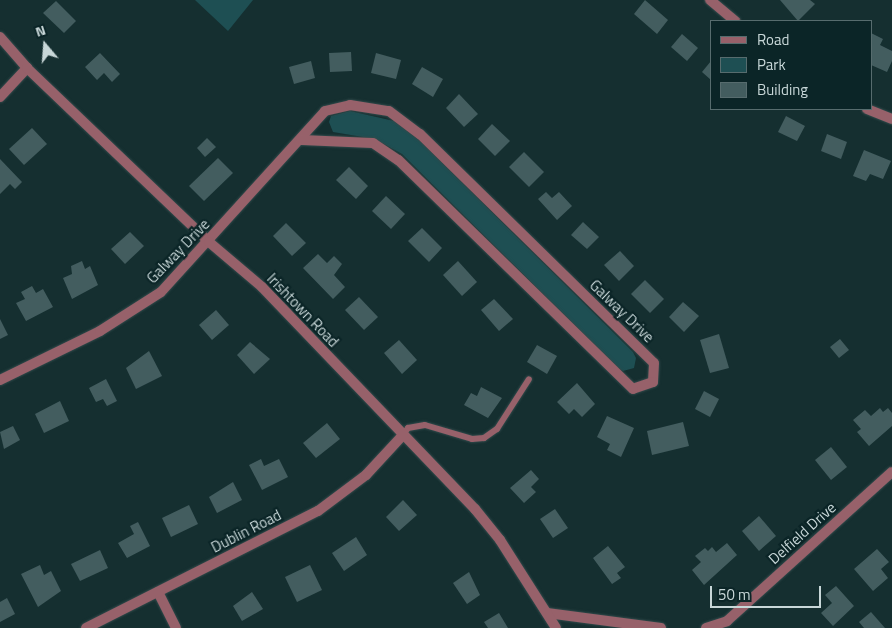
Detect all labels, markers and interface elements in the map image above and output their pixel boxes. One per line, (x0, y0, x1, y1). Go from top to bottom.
text: N (32, 19, 48, 42)
north arrow (20, 20, 70, 70)
legend (710, 20, 872, 110)
text: Road (757, 28, 789, 51)
text: Park (757, 53, 786, 76)
text: Building (757, 78, 808, 101)
street label: Galway Drive (143, 215, 213, 287)
street label: Irishtown Road (263, 269, 343, 351)
street label: Galway Drive (586, 276, 658, 346)
street label: Delfield Drive (765, 498, 839, 568)
street label: Dublin Road (208, 506, 284, 556)
scale bar (712, 576, 823, 608)
text: 50 m (718, 583, 751, 606)

